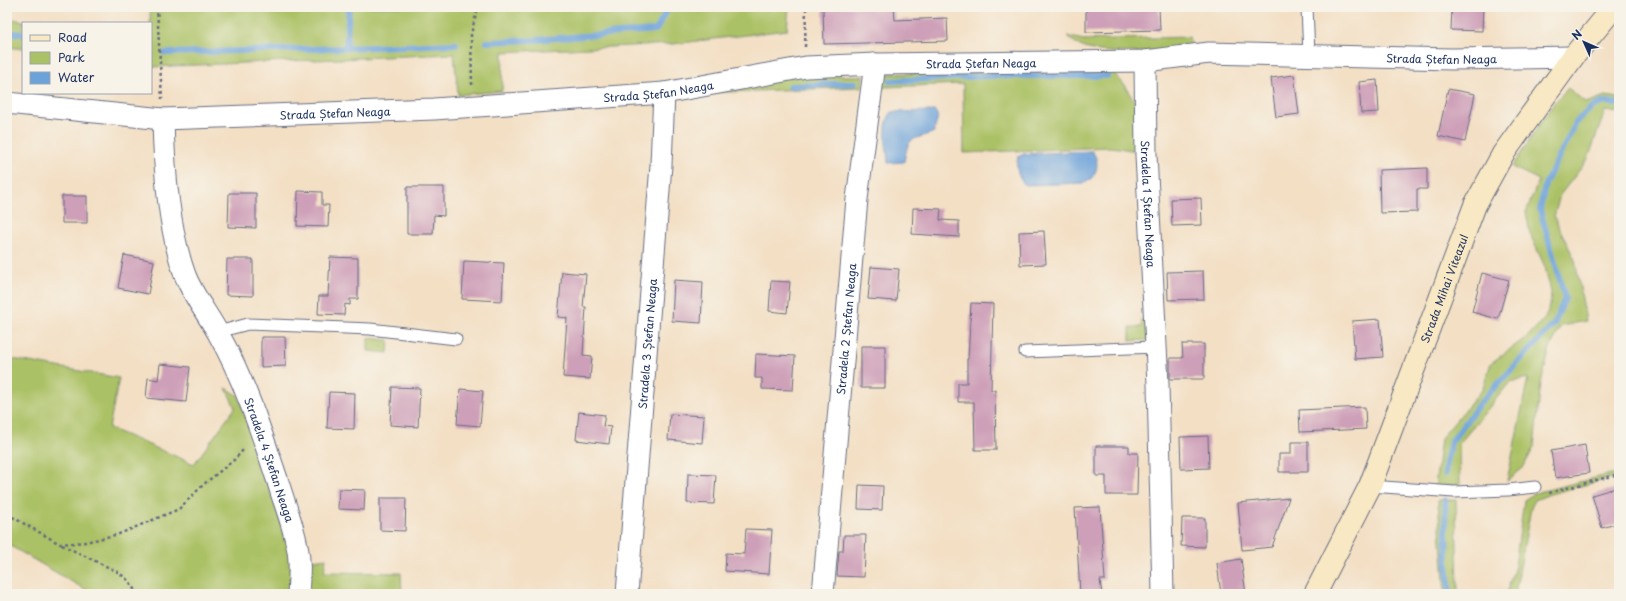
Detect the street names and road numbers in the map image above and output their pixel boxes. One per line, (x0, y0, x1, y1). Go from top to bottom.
street label: Strada Ștefan Neaga (1386, 49, 1497, 68)
street label: Strada Ștefan Neaga (925, 54, 1037, 72)
street label: Strada Ștefan Neaga (603, 76, 715, 106)
street label: Strada Ștefan Neaga (279, 102, 391, 123)
street label: Stradela 1 Ștefan Neaga (1137, 140, 1160, 268)
street label: Strada Mihai Viteazul (1416, 232, 1472, 345)
street label: Stradela 2 Ștefan Neaga (832, 262, 860, 395)
street label: Stradela 3 Ștefan Neaga (633, 278, 660, 410)
street label: Stradela 4 Ștefan Neaga (240, 395, 299, 524)

